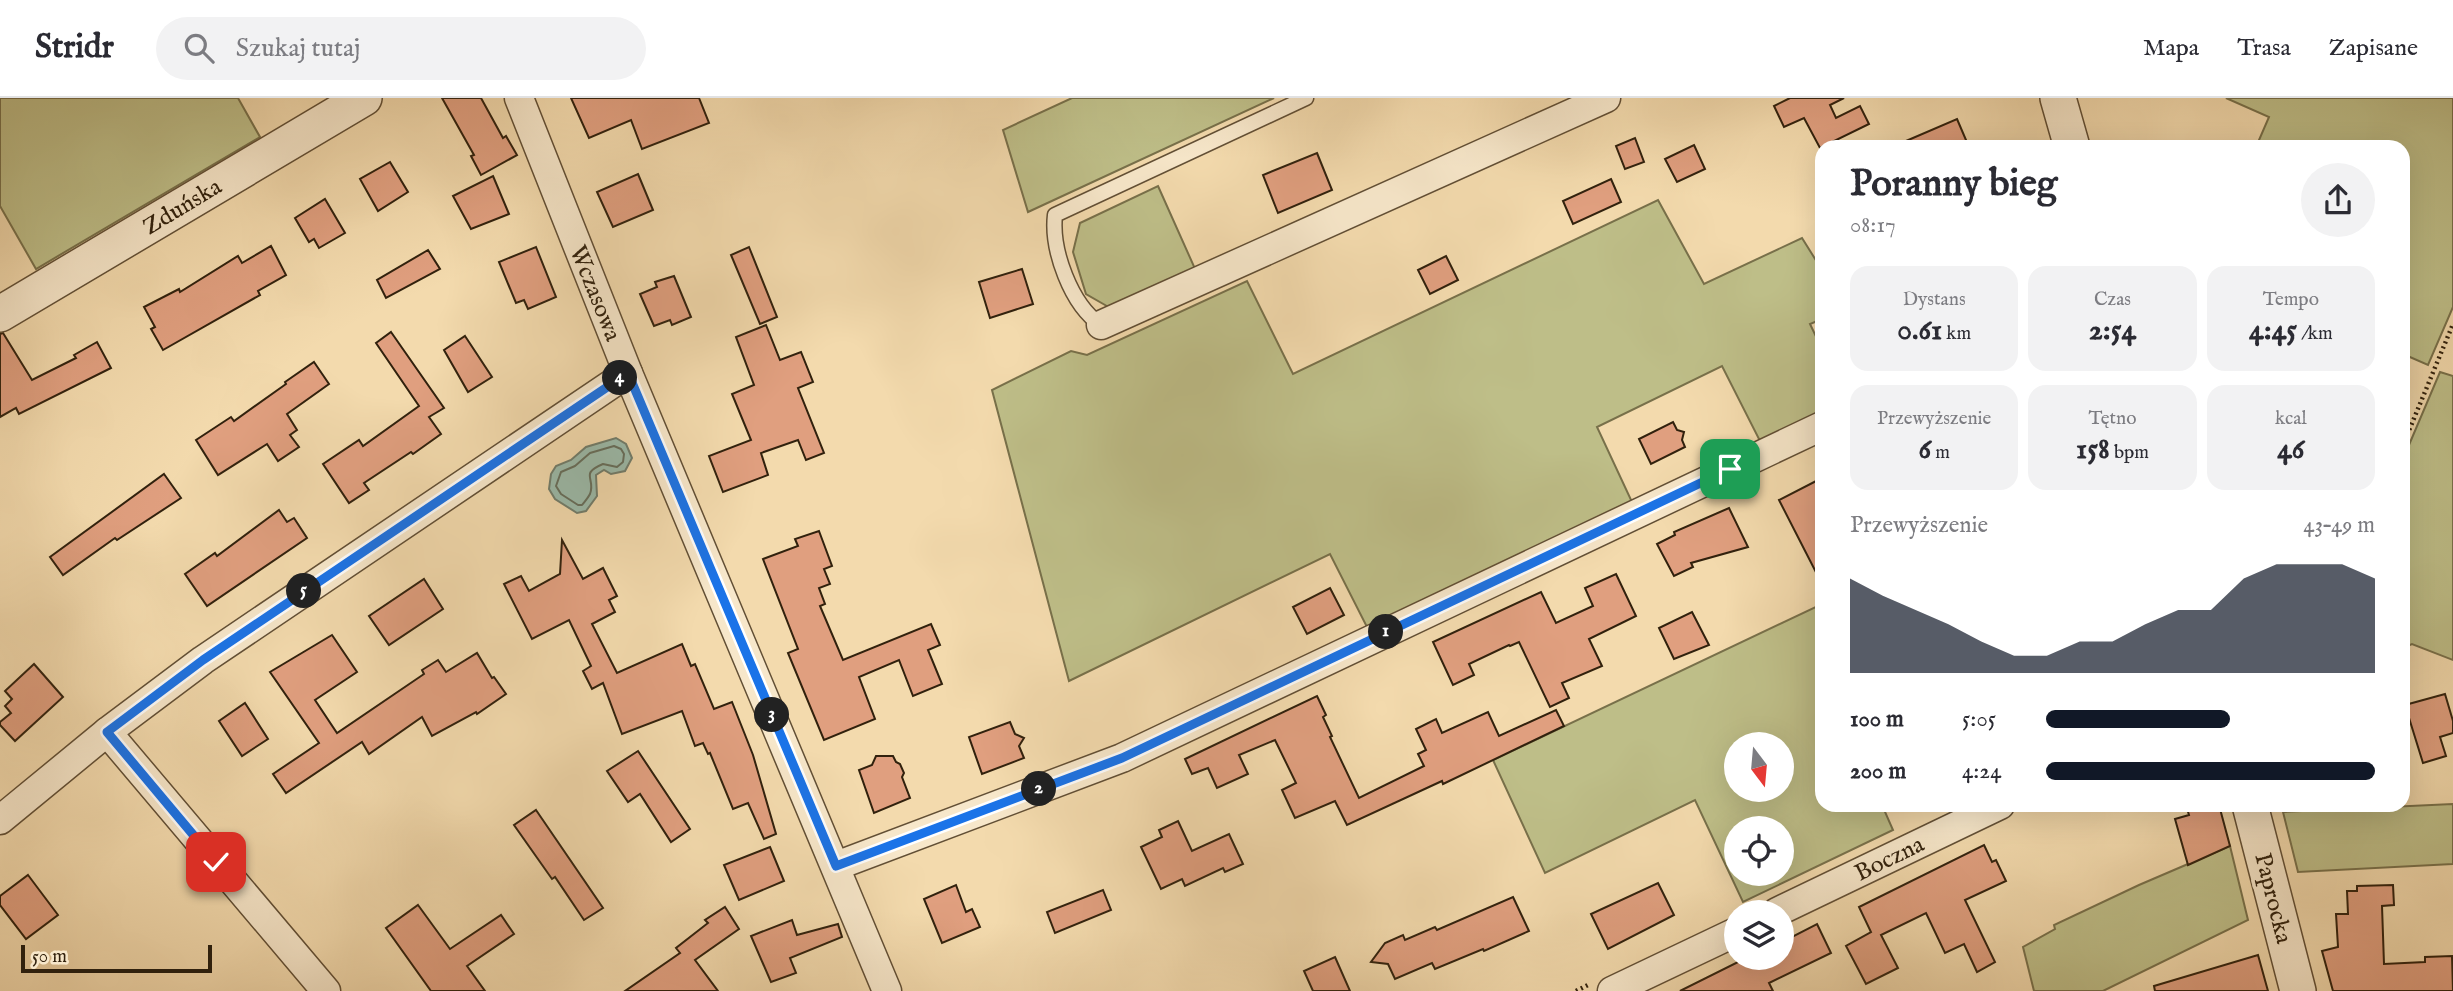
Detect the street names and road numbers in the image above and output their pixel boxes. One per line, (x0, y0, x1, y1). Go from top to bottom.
street label: Zduńska (138, 171, 228, 243)
street label: Wczasowa (561, 241, 628, 347)
street label: Boczna (1850, 829, 1930, 889)
street label: Paprocka (2246, 850, 2299, 947)

